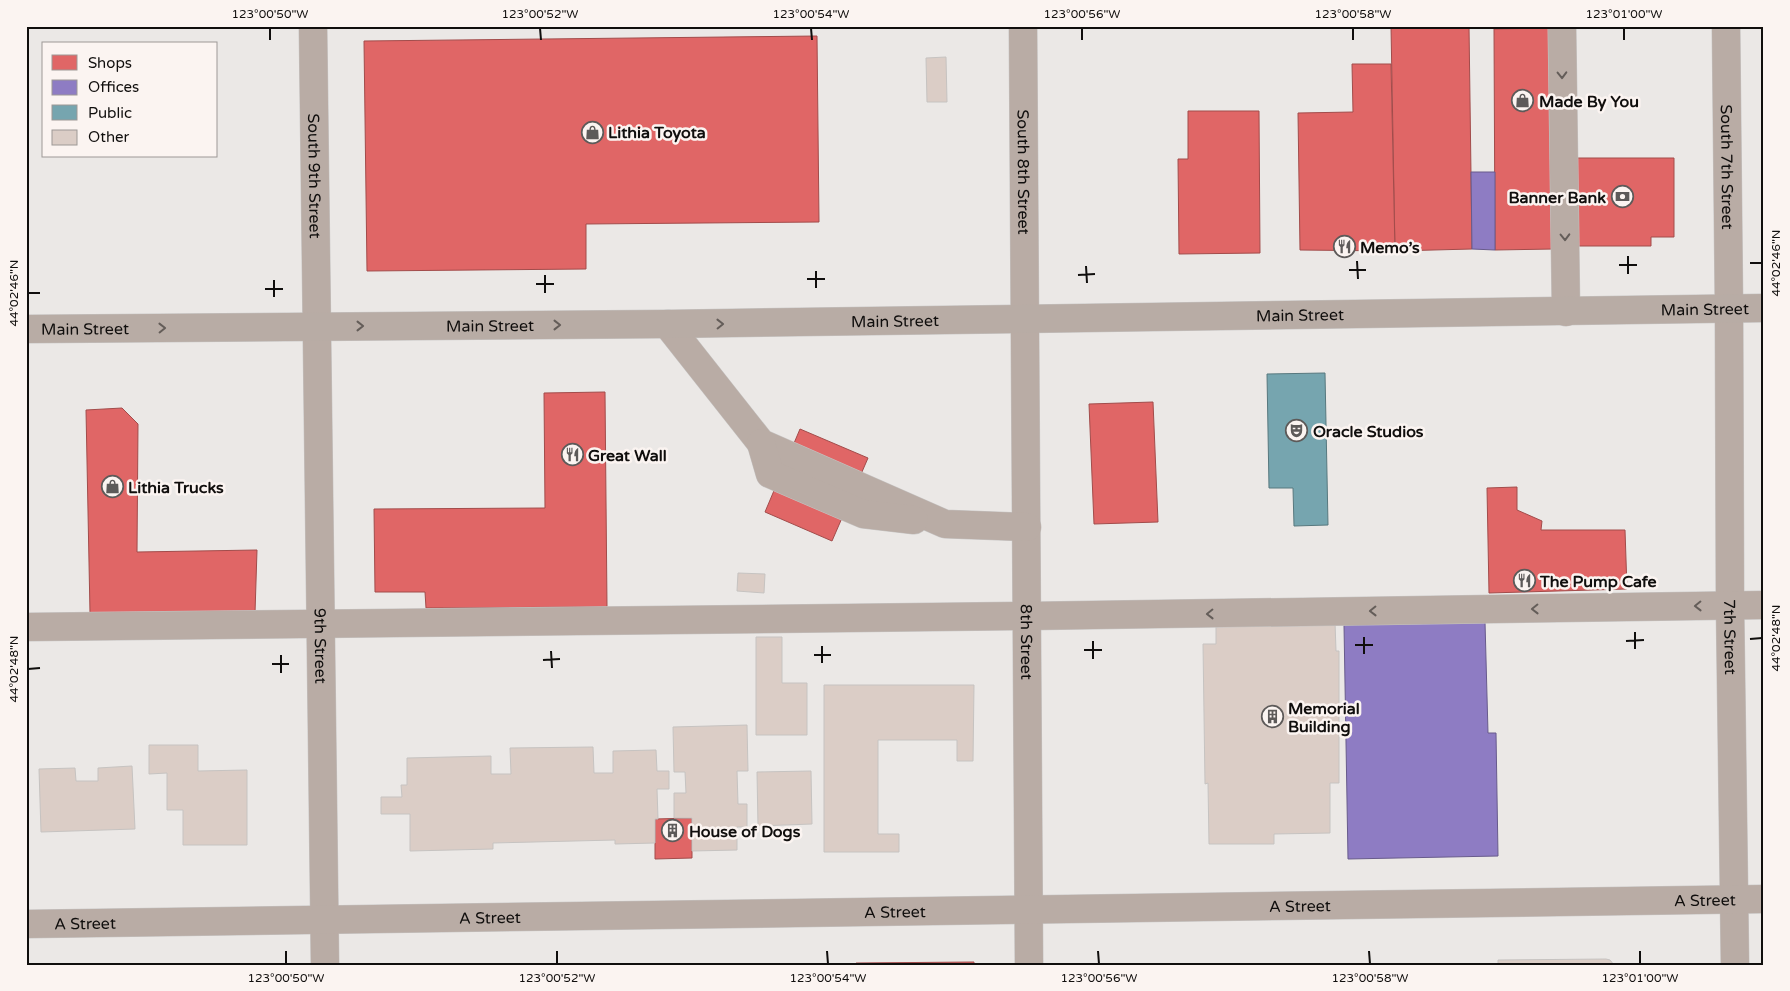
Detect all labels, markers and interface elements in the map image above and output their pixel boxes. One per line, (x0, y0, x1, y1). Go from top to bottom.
text: 123°00'50"W (231, 7, 309, 21)
text: 123°00'52"W (501, 7, 579, 21)
text: 123°00'54"W (772, 7, 850, 21)
text: 123°00'56"W (1043, 7, 1121, 21)
text: 123°00'58"W (1314, 7, 1392, 21)
text: 123°01'00"W (1585, 7, 1663, 21)
legend (42, 42, 218, 158)
text: Shops (88, 54, 132, 72)
one-way arrow (1557, 72, 1567, 79)
text: Offices (88, 78, 139, 96)
shop icon: Made By You (1511, 89, 1535, 113)
place label: Made By You (1539, 92, 1639, 112)
text: Public (88, 104, 132, 122)
street label: South 7th Street (1716, 104, 1737, 230)
street label: South 8th Street (1013, 109, 1033, 235)
street label: South 9th Street (303, 113, 325, 239)
shop icon: Lithia Toyota (580, 120, 604, 144)
place label: Lithia Toyota (608, 123, 706, 143)
text: Other (88, 128, 130, 146)
bank icon: Banner Bank (1610, 185, 1634, 209)
place label: Banner Bank (1509, 188, 1606, 208)
text: 44°02'46"N (1769, 230, 1783, 297)
one-way arrow (1560, 234, 1570, 242)
restaurant icon: Memo’s (1332, 235, 1356, 259)
place label: Memo’s (1360, 238, 1420, 258)
text: 44°02'46"N (7, 260, 21, 327)
street label: Main Street (1661, 299, 1749, 321)
street label: Main Street (1256, 305, 1344, 326)
street label: Main Street (851, 311, 939, 332)
street label: Main Street (446, 316, 534, 337)
street label: Main Street (41, 319, 129, 340)
one-way arrow (716, 319, 724, 329)
one-way arrow (554, 320, 562, 330)
one-way arrow (356, 321, 364, 331)
one-way arrow (159, 323, 167, 333)
theatre icon: Oracle Studios (1285, 419, 1309, 443)
place label: Oracle Studios (1313, 422, 1424, 442)
restaurant icon: Great Wall (560, 443, 584, 467)
place label: Great Wall (588, 446, 667, 466)
shop icon: Lithia Trucks (100, 475, 124, 499)
place label: Lithia Trucks (128, 478, 224, 498)
restaurant icon: The Pump Cafe (1512, 569, 1536, 593)
place label: The Pump Cafe (1539, 572, 1657, 592)
street label: 7th Street (1719, 599, 1740, 675)
one-way arrow (1693, 601, 1701, 611)
street label: 8th Street (1016, 604, 1036, 680)
one-way arrow (1531, 604, 1538, 614)
text: 44°02'48"N (1769, 605, 1783, 672)
one-way arrow (1368, 606, 1376, 616)
street label: 9th Street (309, 608, 330, 684)
one-way arrow (1206, 609, 1214, 619)
text: 44°02'48"N (7, 636, 21, 703)
place label: Memorial Building (1288, 699, 1360, 737)
building icon: Memorial Building (1260, 705, 1284, 729)
building icon: House of Dogs (661, 819, 685, 843)
place label: House of Dogs (689, 822, 801, 842)
street label: A Street (1674, 890, 1736, 911)
street label: A Street (1269, 896, 1331, 917)
street label: A Street (864, 902, 926, 923)
street label: A Street (459, 908, 521, 929)
street label: A Street (54, 914, 116, 935)
text: 123°00'50"W (247, 971, 325, 985)
text: 123°00'52"W (518, 971, 596, 985)
text: 123°00'54"W (789, 971, 867, 985)
text: 123°00'56"W (1060, 971, 1138, 985)
text: 123°00'58"W (1331, 971, 1409, 985)
text: 123°01'00"W (1601, 971, 1679, 985)

